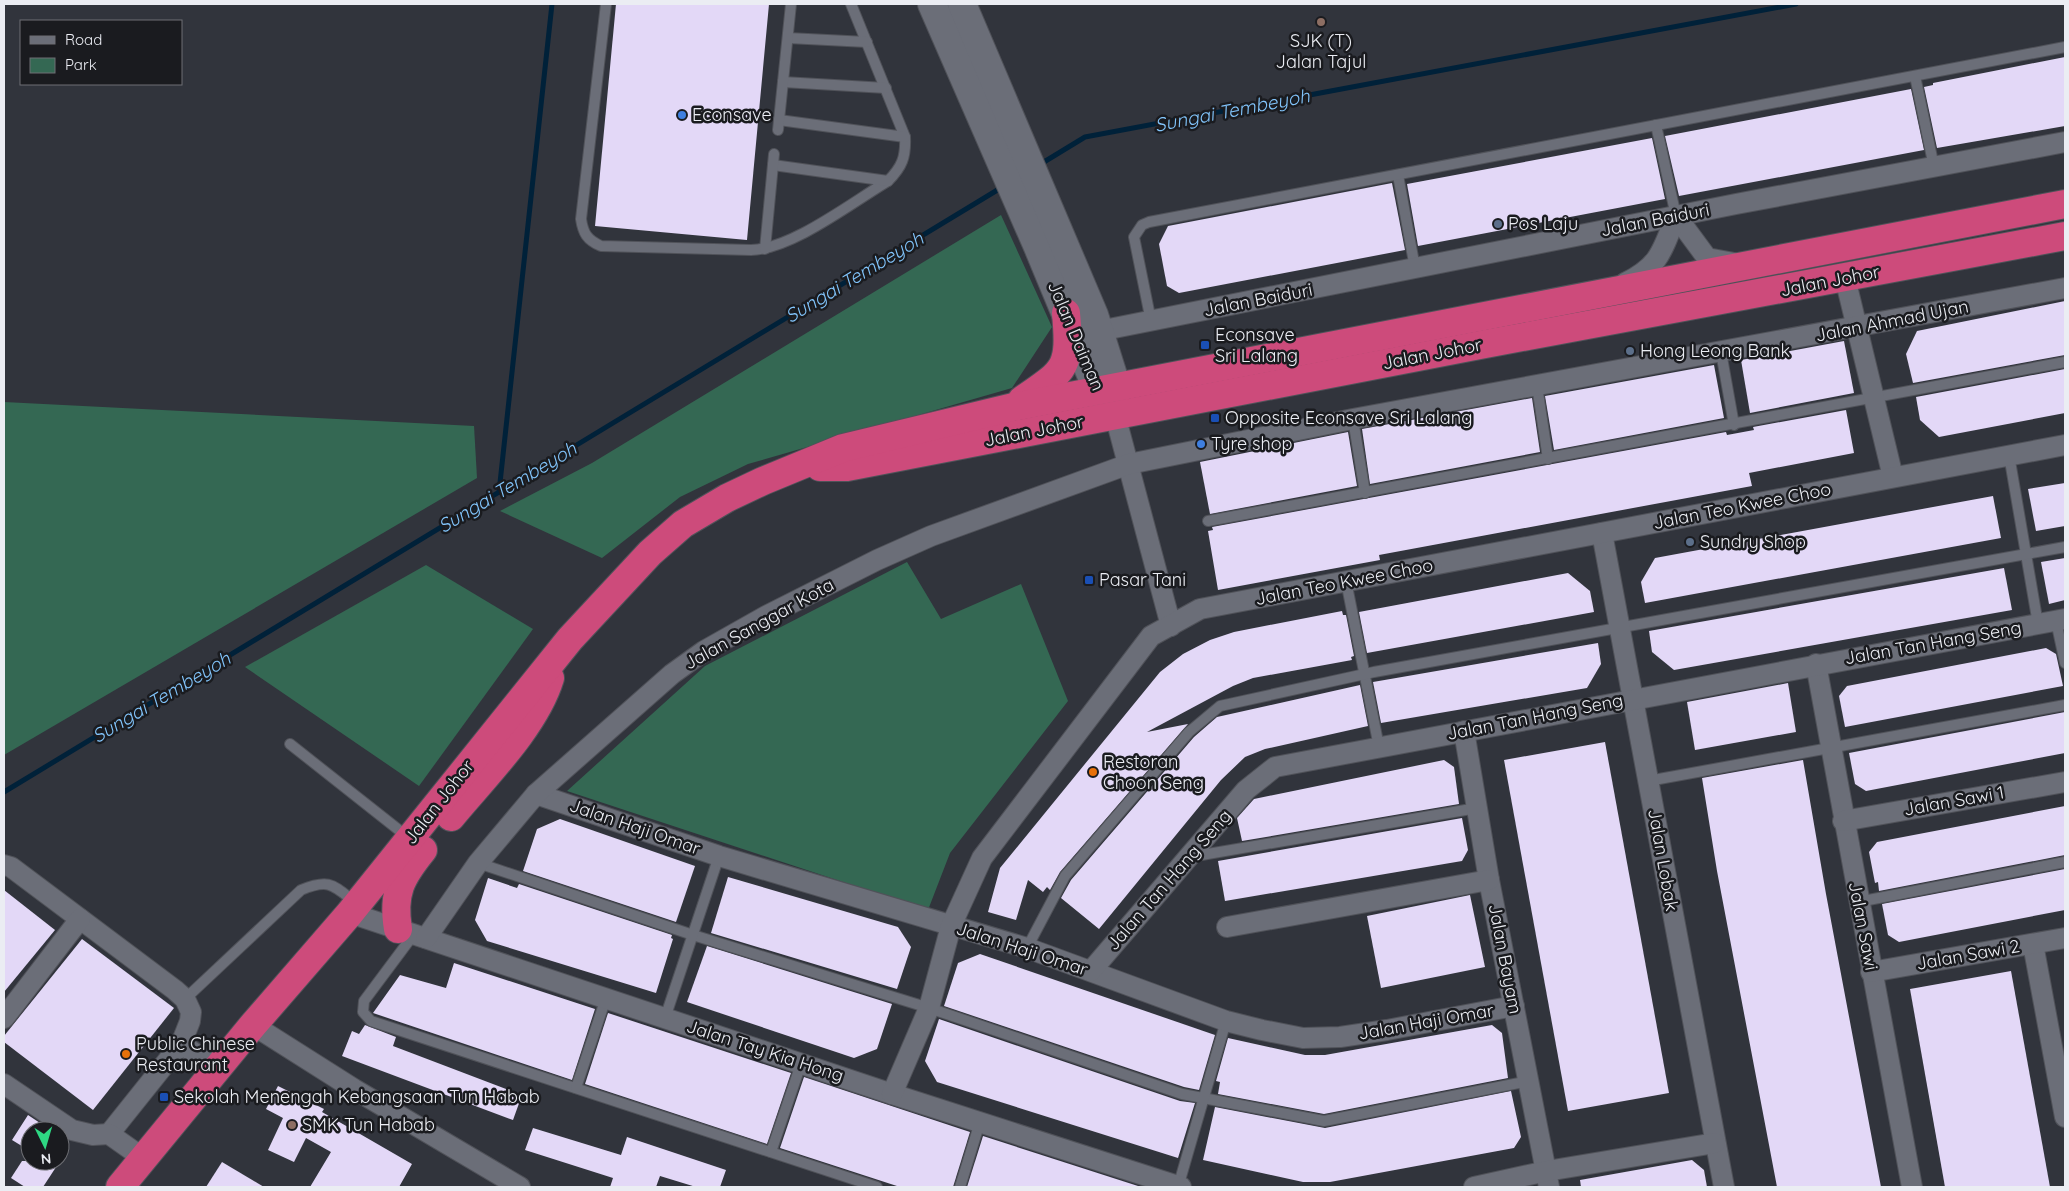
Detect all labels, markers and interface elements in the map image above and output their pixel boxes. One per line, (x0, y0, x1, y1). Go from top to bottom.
marker: SJK (T) Jalan Tajul (1315, 16, 1327, 28)
legend (20, 20, 182, 85)
place label: SJK (T) Jalan Tajul (1276, 29, 1366, 73)
text: Road (65, 30, 102, 49)
text: Park (65, 55, 97, 74)
water label: Sungai Tembeyoh (1152, 83, 1313, 137)
place label: Econsave (692, 103, 772, 126)
marker: Econsave (676, 109, 688, 121)
street label: Jalan Baiduri (1599, 198, 1711, 241)
place label: Pos Laju (1508, 212, 1578, 235)
marker: Pos Laju (1492, 218, 1504, 230)
water label: Sungai Tembeyoh (780, 226, 929, 328)
street label: Jalan Johor (1778, 260, 1882, 301)
street label: Jalan Daiman (1043, 277, 1110, 394)
street label: Jalan Baiduri (1202, 278, 1314, 321)
street label: Jalan Ahmad Ujan (1813, 294, 1970, 347)
place label: Econsave Sri Lalang (1215, 323, 1298, 367)
street label: Jalan Johor (1380, 333, 1484, 374)
marker: Econsave Sri Lalang (1199, 339, 1211, 351)
place label: Hong Leong Bank (1640, 339, 1790, 362)
marker: Hong Leong Bank (1624, 345, 1636, 357)
place label: Opposite Econsave Sri Lalang (1225, 406, 1472, 429)
street label: Jalan Johor (982, 410, 1086, 451)
marker: Opposite Econsave Sri Lalang (1209, 412, 1221, 424)
place label: Tyre shop (1211, 432, 1293, 455)
water label: Sungai Tembeyoh (433, 436, 582, 538)
marker: Tyre shop (1195, 438, 1207, 450)
street label: Jalan Teo Kwee Choo (1651, 477, 1833, 534)
place label: Sundry Shop (1700, 530, 1806, 553)
marker: Sundry Shop (1684, 536, 1696, 548)
street label: Jalan Teo Kwee Choo (1253, 553, 1435, 610)
place label: Pasar Tani (1099, 568, 1186, 591)
street label: Jalan Sanggar Kota (680, 573, 838, 674)
marker: Pasar Tani (1083, 574, 1095, 586)
street label: Jalan Tan Hang Seng (1843, 616, 2023, 669)
water label: Sungai Tembeyoh (87, 646, 236, 748)
street label: Jalan Tan Hang Seng (1445, 688, 1625, 745)
place label: Restoran Choon Seng (1103, 750, 1204, 794)
street label: Jalan Johor (399, 755, 479, 848)
marker: Restoran Choon Seng (1087, 766, 1099, 778)
street label: Jalan Sawi 1 (1902, 780, 2006, 821)
street label: Jalan Haji Omar (567, 793, 704, 860)
street label: Jalan Tan Hang Seng (1101, 804, 1236, 955)
street label: Jalan Lobak (1643, 807, 1684, 913)
street label: Jalan Sawi (1844, 880, 1883, 972)
street label: Jalan Bayam (1484, 902, 1527, 1016)
street label: Jalan Haji Omar (953, 916, 1091, 981)
street label: Jalan Sawi 2 (1914, 934, 2022, 975)
street label: Jalan Haji Omar (1356, 998, 1495, 1045)
street label: Jalan Tay Kia Hong (684, 1014, 847, 1087)
place label: Public Chinese Restaurant (136, 1032, 255, 1076)
marker: Public Chinese Restaurant (120, 1048, 132, 1060)
place label: Sekolah Menengah Kebangsaan Tun Habab (174, 1085, 540, 1108)
marker: Sekolah Menengah Kebangsaan Tun Habab (158, 1091, 170, 1103)
place label: SMK Tun Habab (302, 1113, 435, 1136)
marker: SMK Tun Habab (286, 1119, 298, 1131)
north arrow (20, 1121, 70, 1171)
text: N (40, 1150, 52, 1168)

